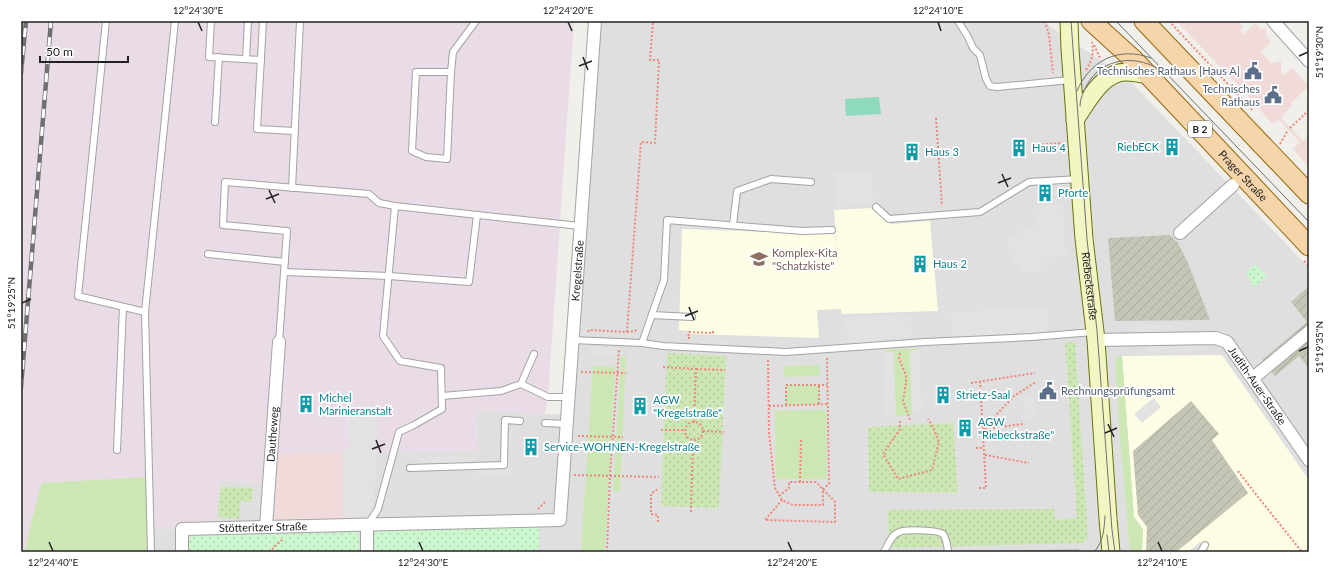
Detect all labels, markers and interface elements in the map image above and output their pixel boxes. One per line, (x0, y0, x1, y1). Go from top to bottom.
text: 12°24'30"E (173, 4, 223, 16)
text: 12°24'20"E (543, 4, 593, 16)
text: 12°24'10"E (913, 4, 963, 16)
text: 51°19'30"N (1313, 26, 1325, 78)
scale bar (40, 38, 128, 64)
text: 50 m (46, 44, 73, 59)
public building icon: Technisches Rathaus [Haus A] (1243, 61, 1263, 81)
place label: Technisches Rathaus [Haus A] (1097, 64, 1240, 77)
place label: Technisches Rathaus (1202, 82, 1260, 108)
public building icon: Technisches Rathaus (1263, 85, 1283, 105)
road number: B 2 (1188, 121, 1212, 137)
building icon: RiebECK (1162, 137, 1182, 157)
building icon: Haus 4 (1009, 138, 1029, 158)
place label: RiebECK (1117, 140, 1160, 153)
place label: Haus 4 (1032, 141, 1066, 154)
building icon: Haus 3 (902, 142, 922, 162)
place label: Haus 3 (925, 145, 959, 158)
street label: Prager Straße (1216, 147, 1271, 204)
building icon: Pforte (1035, 183, 1055, 203)
place label: Pforte (1058, 186, 1088, 199)
street label: Kregelstraße (568, 239, 586, 302)
place label: Komplex-Kita "Schatzkiste" (772, 246, 837, 272)
school or university icon: Komplex-Kita "Schatzkiste" (749, 249, 769, 269)
street label: Riebeckstraße (1080, 251, 1101, 321)
building icon: Haus 2 (910, 254, 930, 274)
place label: Haus 2 (933, 257, 967, 270)
text: 51°19'25"N (5, 277, 17, 329)
text: 51°19'35"N (1313, 321, 1325, 373)
street label: Judith-Auer-Straße (1226, 344, 1290, 427)
public building icon: Rechnungsprüfungsamt (1038, 381, 1058, 401)
place label: Rechnungsprüfungsamt (1061, 384, 1175, 397)
building icon: Strietz-Saal (933, 385, 953, 405)
place label: Strietz-Saal (956, 388, 1010, 401)
place label: Michel Marinieranstalt (319, 391, 392, 417)
place label: AGW "Kregelstraße" (653, 393, 722, 419)
building icon: Michel Marinieranstalt (296, 394, 316, 414)
building icon: AGW "Kregelstraße" (630, 396, 650, 416)
street label: Dautheweg (264, 406, 280, 462)
place label: AGW "Riebeckstraße" (978, 415, 1054, 441)
building icon: AGW "Riebeckstraße" (955, 418, 975, 438)
building icon: Service-WOHNEN-Kregelstraße (521, 437, 541, 457)
place label: Service-WOHNEN-Kregelstraße (544, 440, 700, 453)
street label: Stötteritzer Straße (219, 519, 307, 534)
text: 12°24'40"E (28, 556, 78, 568)
text: 12°24'30"E (398, 556, 448, 568)
text: 12°24'20"E (767, 556, 817, 568)
text: 12°24'10"E (1137, 556, 1187, 568)

